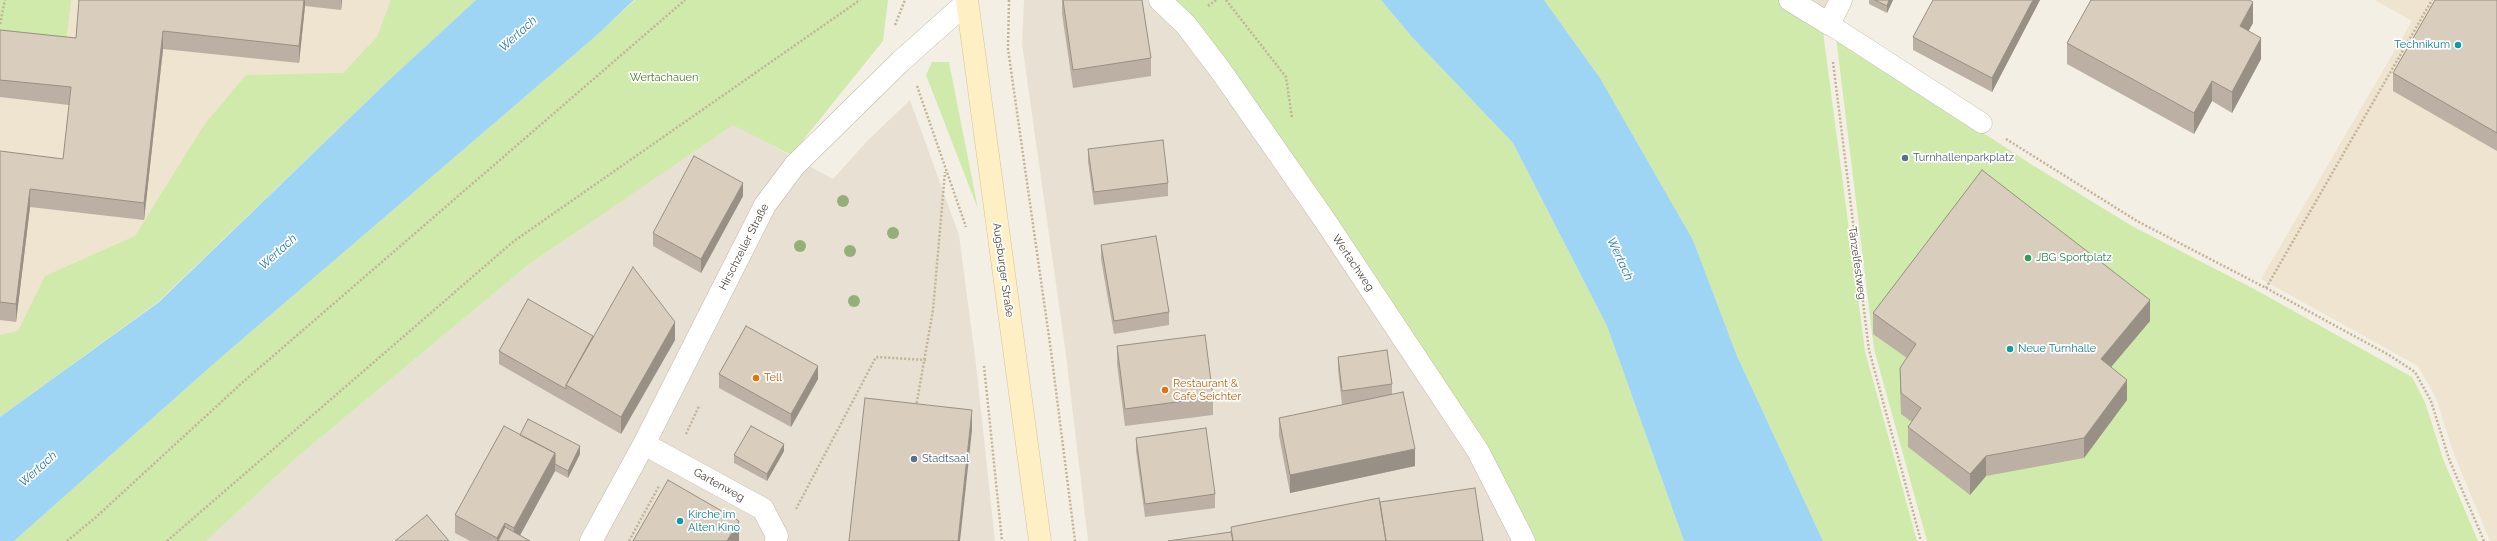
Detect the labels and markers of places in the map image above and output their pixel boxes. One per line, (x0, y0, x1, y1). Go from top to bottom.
place label: Technikum (2394, 38, 2450, 52)
marker: Technikum (2453, 40, 2463, 50)
place label: Turnhallenparkplatz (1913, 151, 2014, 165)
marker: Turnhallenparkplatz (1900, 153, 1910, 163)
place label: JBG Sportplatz (2036, 251, 2112, 265)
marker: JBG Sportplatz (2023, 253, 2033, 263)
place label: Neue Turnhalle (2018, 342, 2096, 356)
marker: Neue Turnhalle (2005, 344, 2015, 354)
place label: Tell (764, 371, 782, 385)
marker: Tell (751, 373, 761, 383)
place label: Restaurant & Café Seichter (1173, 377, 1241, 403)
marker: Restaurant & Café Seichter (1160, 385, 1170, 395)
place label: Stadtsaal (922, 452, 969, 466)
marker: Stadtsaal (909, 454, 919, 464)
place label: Kirche im Alten Kino (688, 508, 740, 534)
marker: Kirche im Alten Kino (675, 516, 685, 526)

